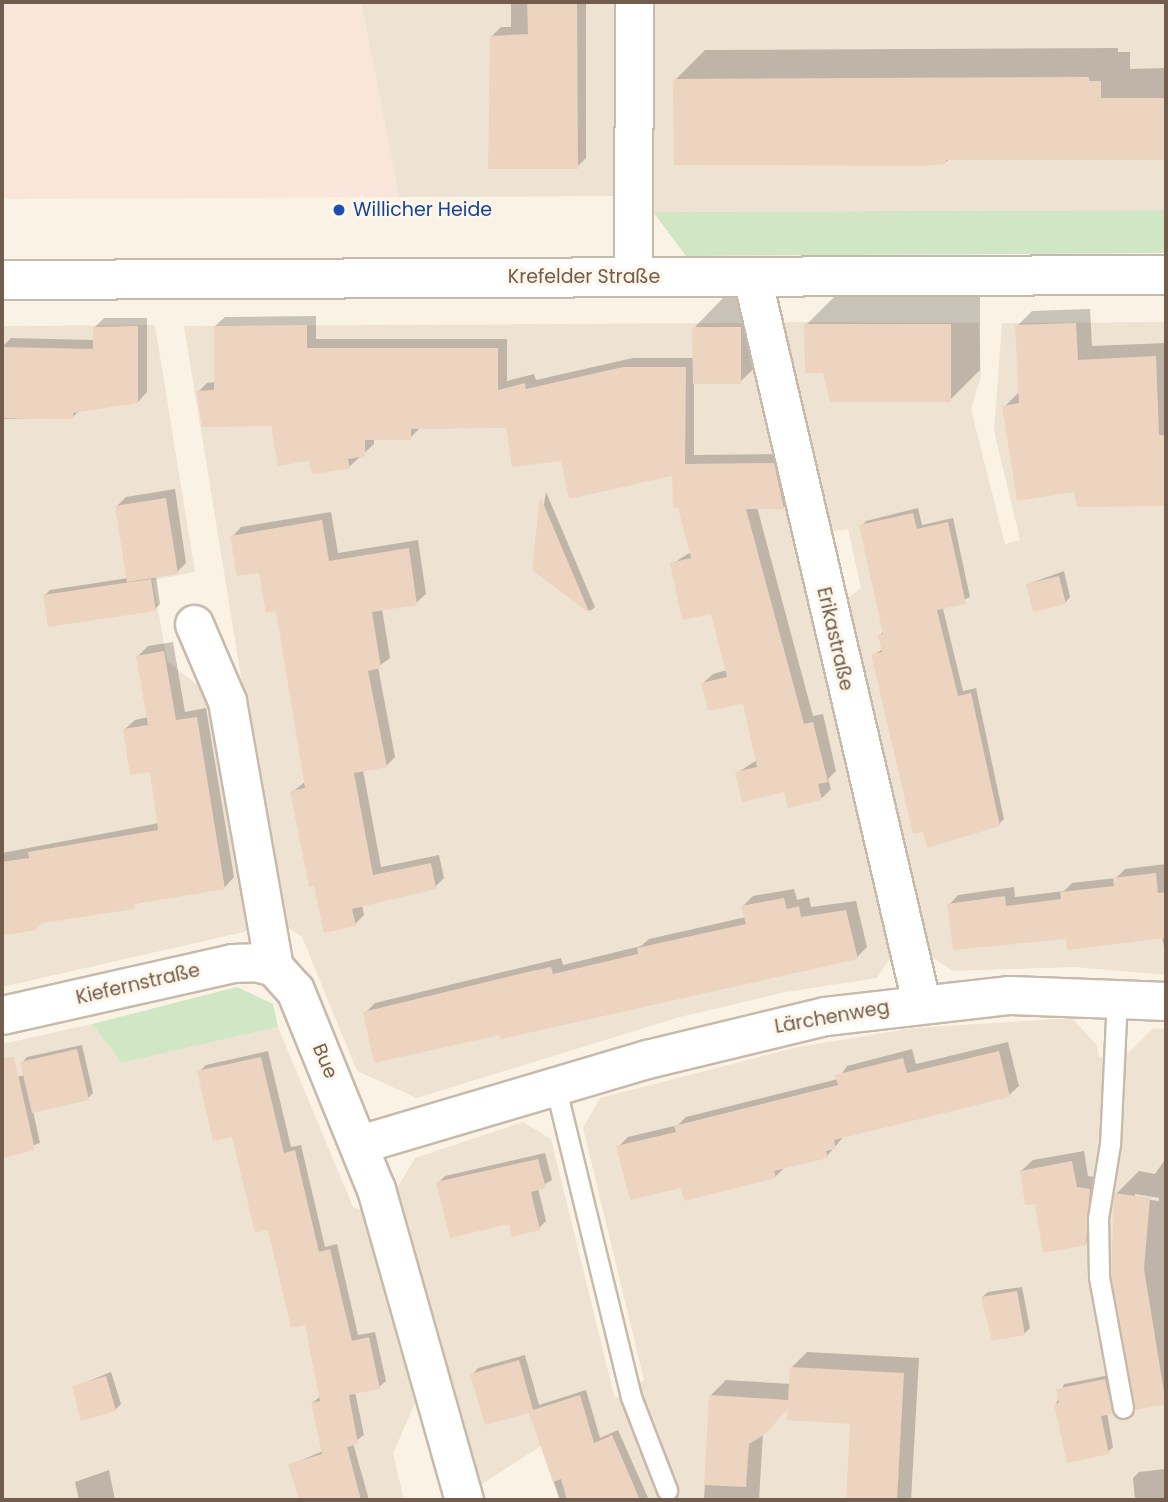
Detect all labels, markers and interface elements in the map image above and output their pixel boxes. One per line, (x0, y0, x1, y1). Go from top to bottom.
place label: Willicher Heide (353, 199, 492, 221)
marker: Willicher Heide (331, 202, 347, 218)
street label: Krefelder Straße (508, 266, 660, 288)
street label: Erikastraße (812, 585, 858, 693)
street label: Kiefernstraße (74, 959, 202, 1009)
street label: Lärchenweg (773, 996, 891, 1038)
street label: Bue (308, 1040, 342, 1082)

